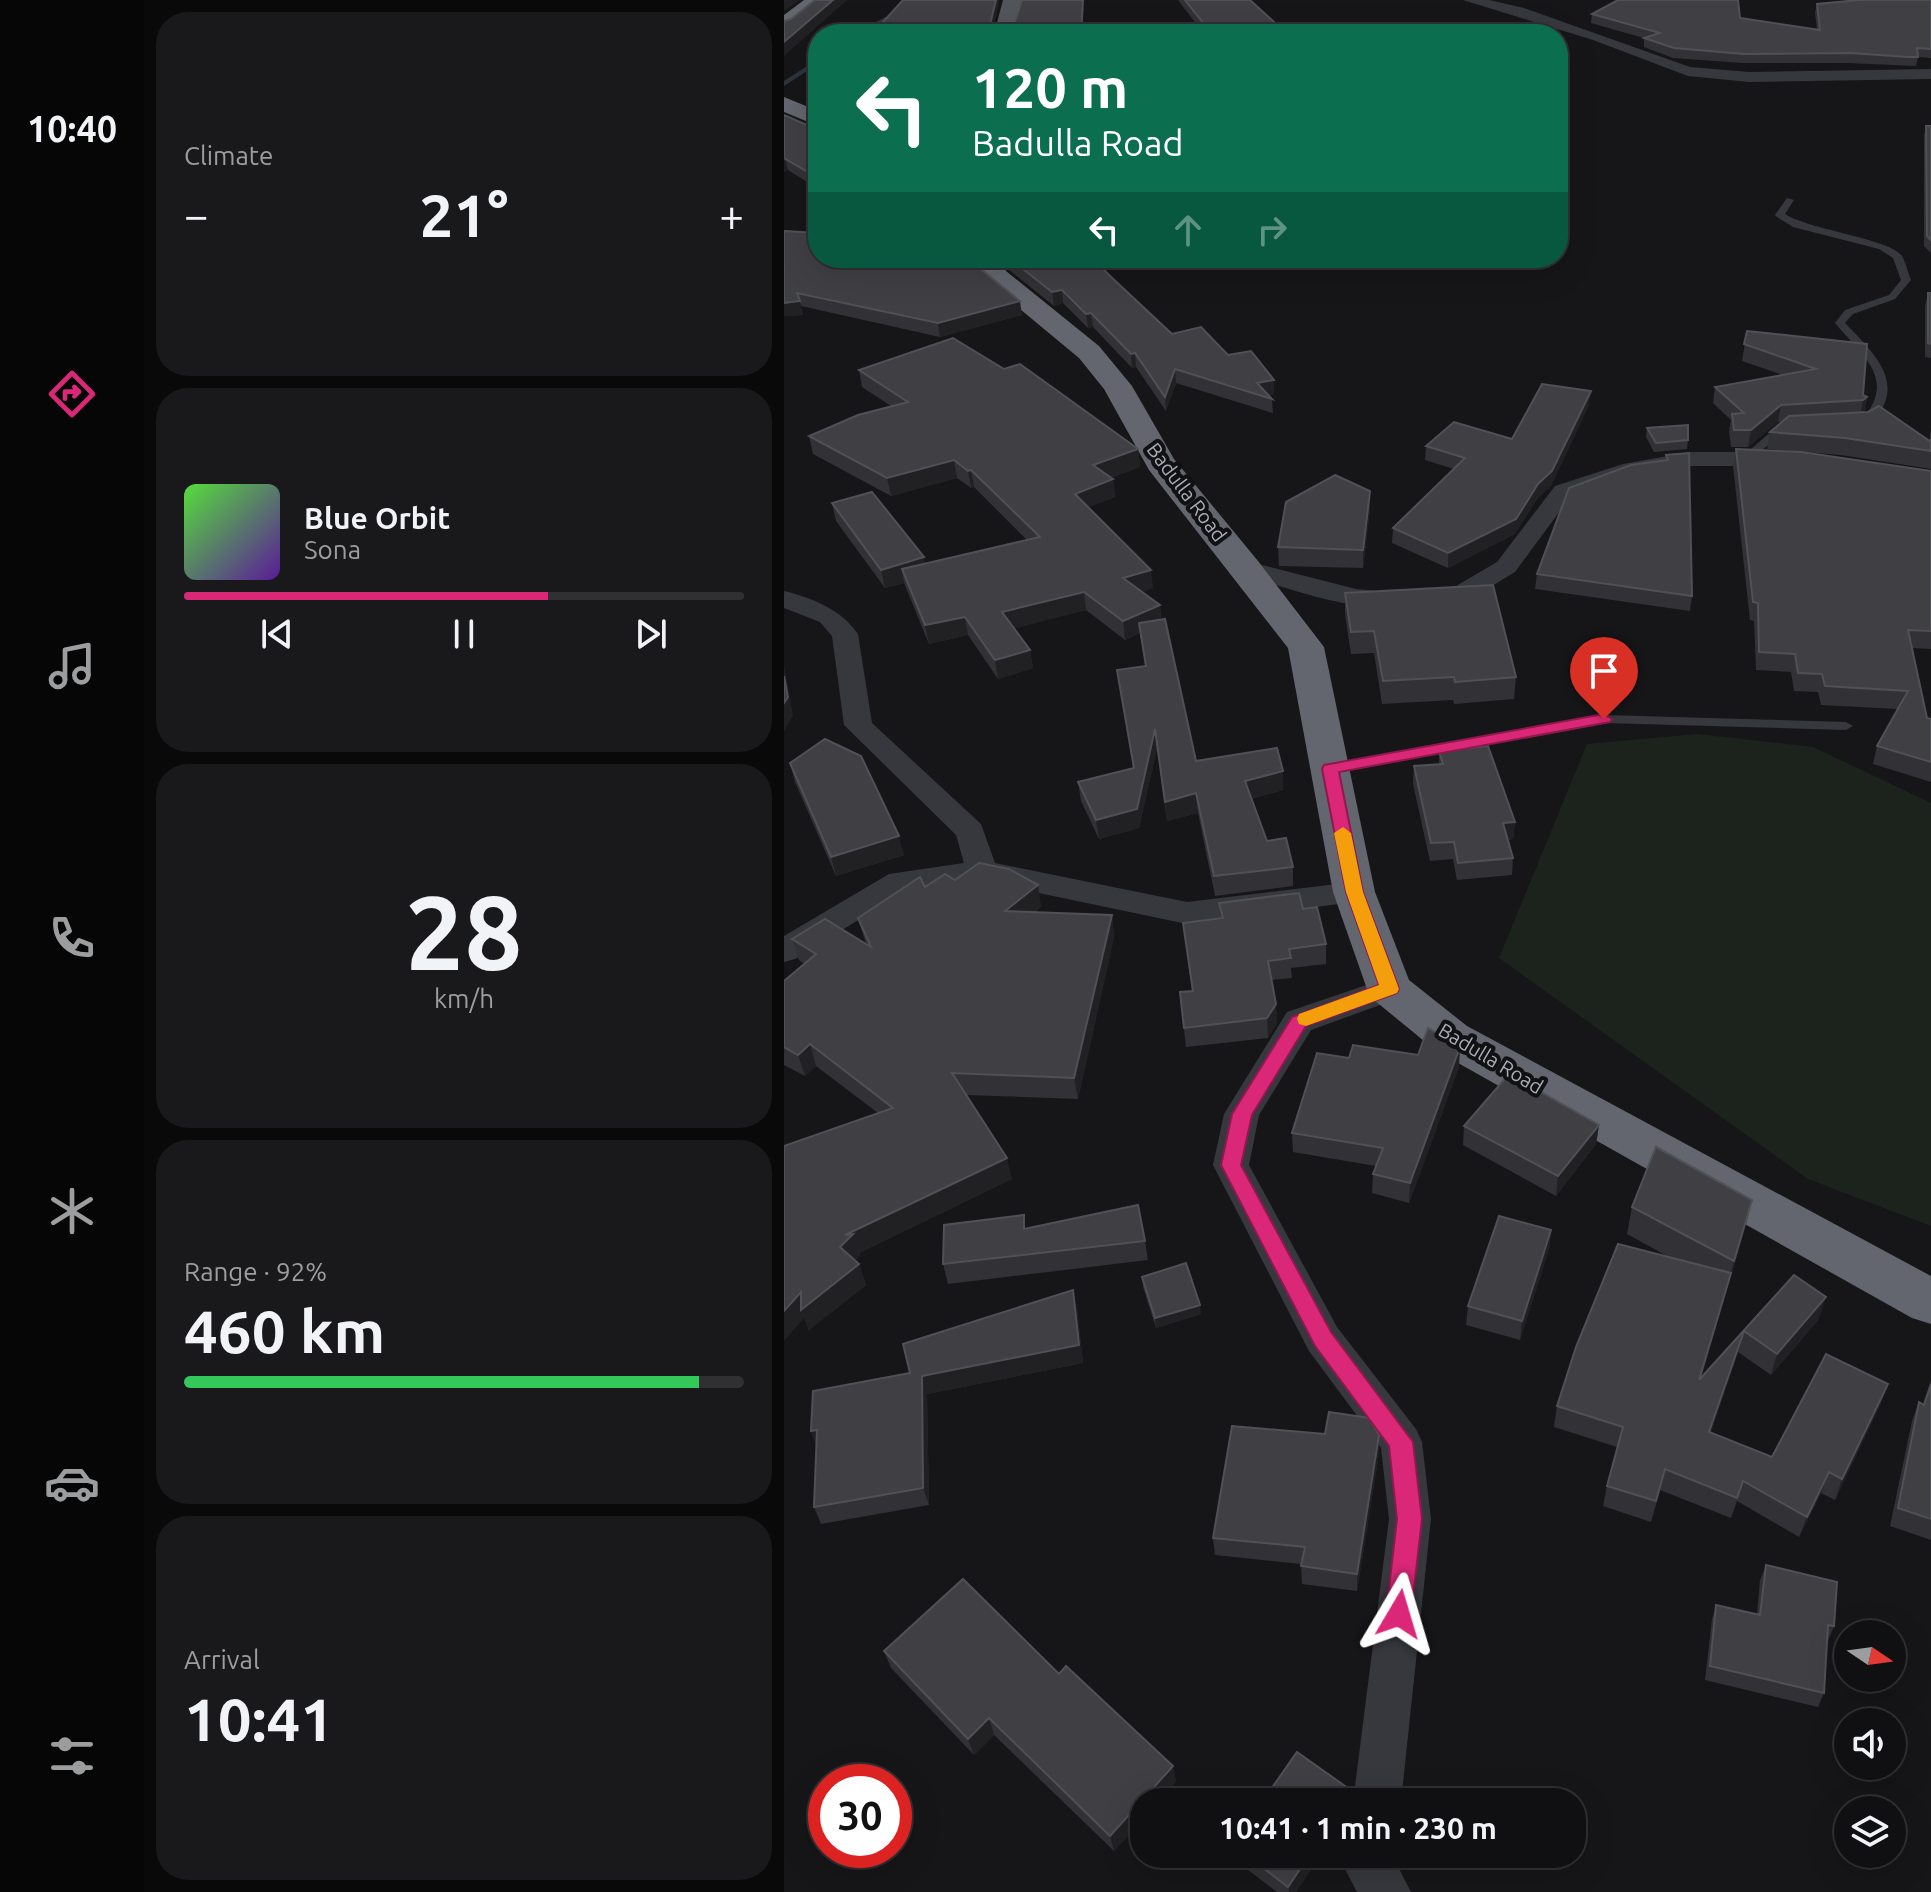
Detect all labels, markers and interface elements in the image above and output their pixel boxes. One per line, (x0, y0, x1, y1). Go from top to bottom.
icon: left (840, 56, 944, 160)
text: 120 m (972, 56, 1128, 119)
text: 10:40 (27, 108, 117, 149)
text: Badulla Road (972, 122, 1184, 163)
text: Climate (184, 141, 273, 170)
text: 21° (420, 181, 508, 248)
text: − (184, 190, 209, 239)
text: + (719, 190, 744, 239)
icon: left (1082, 208, 1126, 252)
icon: ahead (1166, 208, 1210, 252)
icon: right (1250, 208, 1294, 252)
icon: directions (44, 366, 100, 422)
street label: Badulla Road (1142, 438, 1232, 546)
text: Blue Orbit (304, 501, 450, 535)
text: Sona (304, 535, 361, 564)
icon: previous (255, 612, 299, 656)
icon: pause (442, 612, 486, 656)
icon: next (629, 612, 673, 656)
pin (1570, 637, 1638, 719)
icon: music (44, 638, 100, 694)
icon: arrive (1582, 649, 1626, 693)
text: 28 (405, 873, 523, 990)
icon: phone (44, 910, 100, 966)
text: km/h (434, 984, 494, 1013)
street label: Badulla Road (1435, 1018, 1547, 1098)
icon: climate (44, 1183, 100, 1239)
text: Range · 92% (184, 1257, 327, 1286)
text: 460 km (184, 1297, 385, 1364)
icon: car (44, 1455, 100, 1511)
position arrow (1357, 1572, 1441, 1656)
north arrow (1834, 1620, 1906, 1692)
map controls (1834, 1620, 1906, 1868)
text: Arrival (184, 1645, 260, 1674)
text: 10:41 (184, 1685, 334, 1752)
button: sound (1834, 1708, 1906, 1780)
icon: filters (44, 1728, 100, 1784)
speed limit sign: 30 (808, 1764, 912, 1868)
button: layers (1834, 1796, 1906, 1868)
text: 10:41 · 1 min · 230 m (1219, 1811, 1497, 1845)

